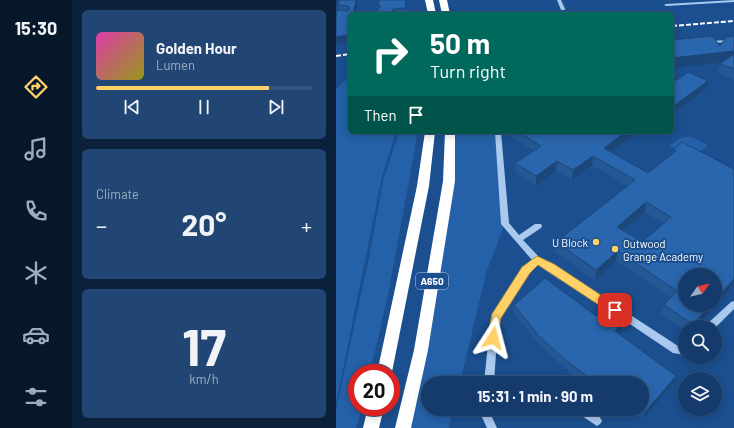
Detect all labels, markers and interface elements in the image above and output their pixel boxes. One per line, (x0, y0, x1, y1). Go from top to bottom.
text: 15:30 (15, 17, 57, 39)
text: 50 m (430, 26, 490, 60)
icon: right (364, 28, 416, 80)
text: Golden Hour (156, 39, 237, 57)
text: Lumen (156, 57, 195, 73)
text: Turn right (430, 60, 506, 82)
icon: directions (22, 73, 50, 101)
icon: previous (121, 96, 143, 118)
icon: pause (193, 96, 215, 118)
icon: next (265, 96, 287, 118)
icon: arrive (405, 104, 427, 126)
text: Then (364, 106, 397, 124)
icon: music (22, 135, 50, 163)
text: Climate (96, 186, 139, 202)
icon: phone (22, 197, 50, 225)
text: 20° (181, 206, 227, 242)
text: − (96, 212, 107, 238)
text: + (301, 212, 312, 238)
place label: U Block (552, 236, 588, 249)
marker: U Block (591, 237, 601, 247)
place label: Outwood Grange Academy (623, 237, 703, 263)
marker: Outwood Grange Academy (610, 244, 620, 254)
icon: climate (22, 259, 50, 287)
north arrow (678, 268, 722, 312)
map controls (678, 268, 722, 416)
road number: A650 (416, 273, 448, 289)
pin (598, 293, 632, 327)
icon: arrive (604, 299, 626, 321)
text: 17 (182, 314, 226, 376)
position arrow (472, 317, 514, 359)
button: search (678, 320, 722, 364)
icon: car (22, 321, 50, 349)
speed limit sign: 20 (348, 364, 400, 416)
text: km/h (189, 371, 219, 387)
button: layers (678, 372, 722, 416)
icon: filters (22, 383, 50, 411)
text: 15:31 · 1 min · 90 m (477, 387, 593, 405)

